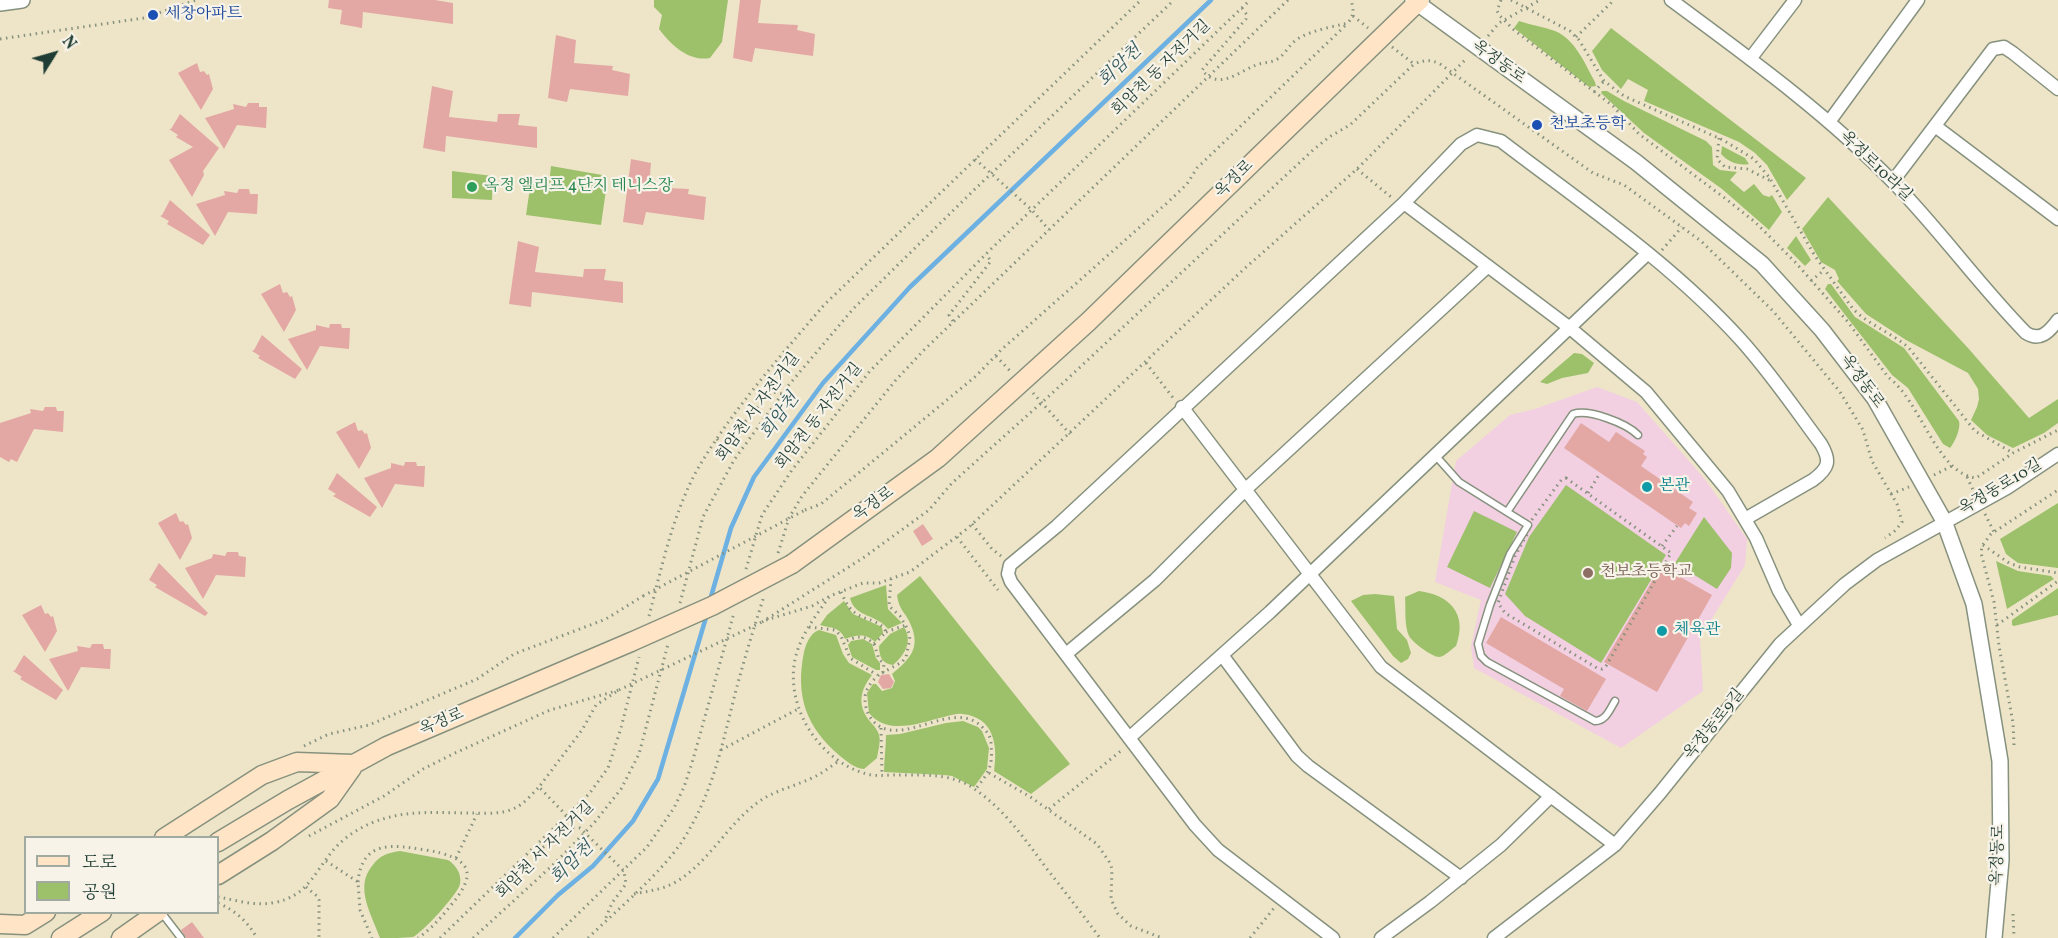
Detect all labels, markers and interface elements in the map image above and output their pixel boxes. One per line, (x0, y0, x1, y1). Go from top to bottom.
place label: 세창아파트 (165, 5, 242, 25)
marker: 세창아파트 (146, 8, 160, 22)
street label: 회암천 동 자전거길 (1109, 17, 1215, 121)
north arrow (24, 24, 84, 84)
text: N (56, 32, 81, 54)
street label: 옥정동로 (1467, 37, 1529, 89)
water label: 회암천 (1095, 41, 1147, 93)
place label: 천보초등학 (1549, 115, 1626, 135)
marker: 천보초등학 (1530, 118, 1544, 132)
street label: 옥정로10라길 (1835, 128, 1915, 206)
street label: 옥정로 (1212, 157, 1258, 203)
place label: 옥정 엘리프 4단지 테니스장 (484, 177, 673, 197)
marker: 옥정 엘리프 4단지 테니스장 (465, 180, 479, 194)
street label: 회암천 서 자전거길 (713, 350, 805, 466)
street label: 옥정동로 (1835, 351, 1887, 413)
street label: 회암천 동 자전거길 (772, 360, 868, 474)
water label: 회암천 (757, 390, 805, 444)
street label: 옥정동로10길 (1956, 456, 2046, 520)
place label: 본관 (1659, 477, 1690, 497)
marker: 본관 (1640, 480, 1654, 494)
street label: 옥정로 (850, 484, 898, 526)
place label: 천보초등학교 (1600, 563, 1693, 583)
marker: 천보초등학교 (1581, 566, 1595, 580)
place label: 체육관 (1674, 621, 1720, 641)
marker: 체육관 (1655, 624, 1669, 638)
street label: 옥정동로9길 (1681, 686, 1749, 764)
street label: 옥정로 (417, 705, 467, 741)
street label: 회암천 서 자전거길 (493, 798, 599, 904)
street label: 옥정동로 (1988, 824, 2010, 886)
legend (24, 836, 219, 914)
water label: 회암천 (547, 838, 599, 890)
text: 도로 (82, 851, 117, 876)
text: 공원 (82, 881, 117, 906)

